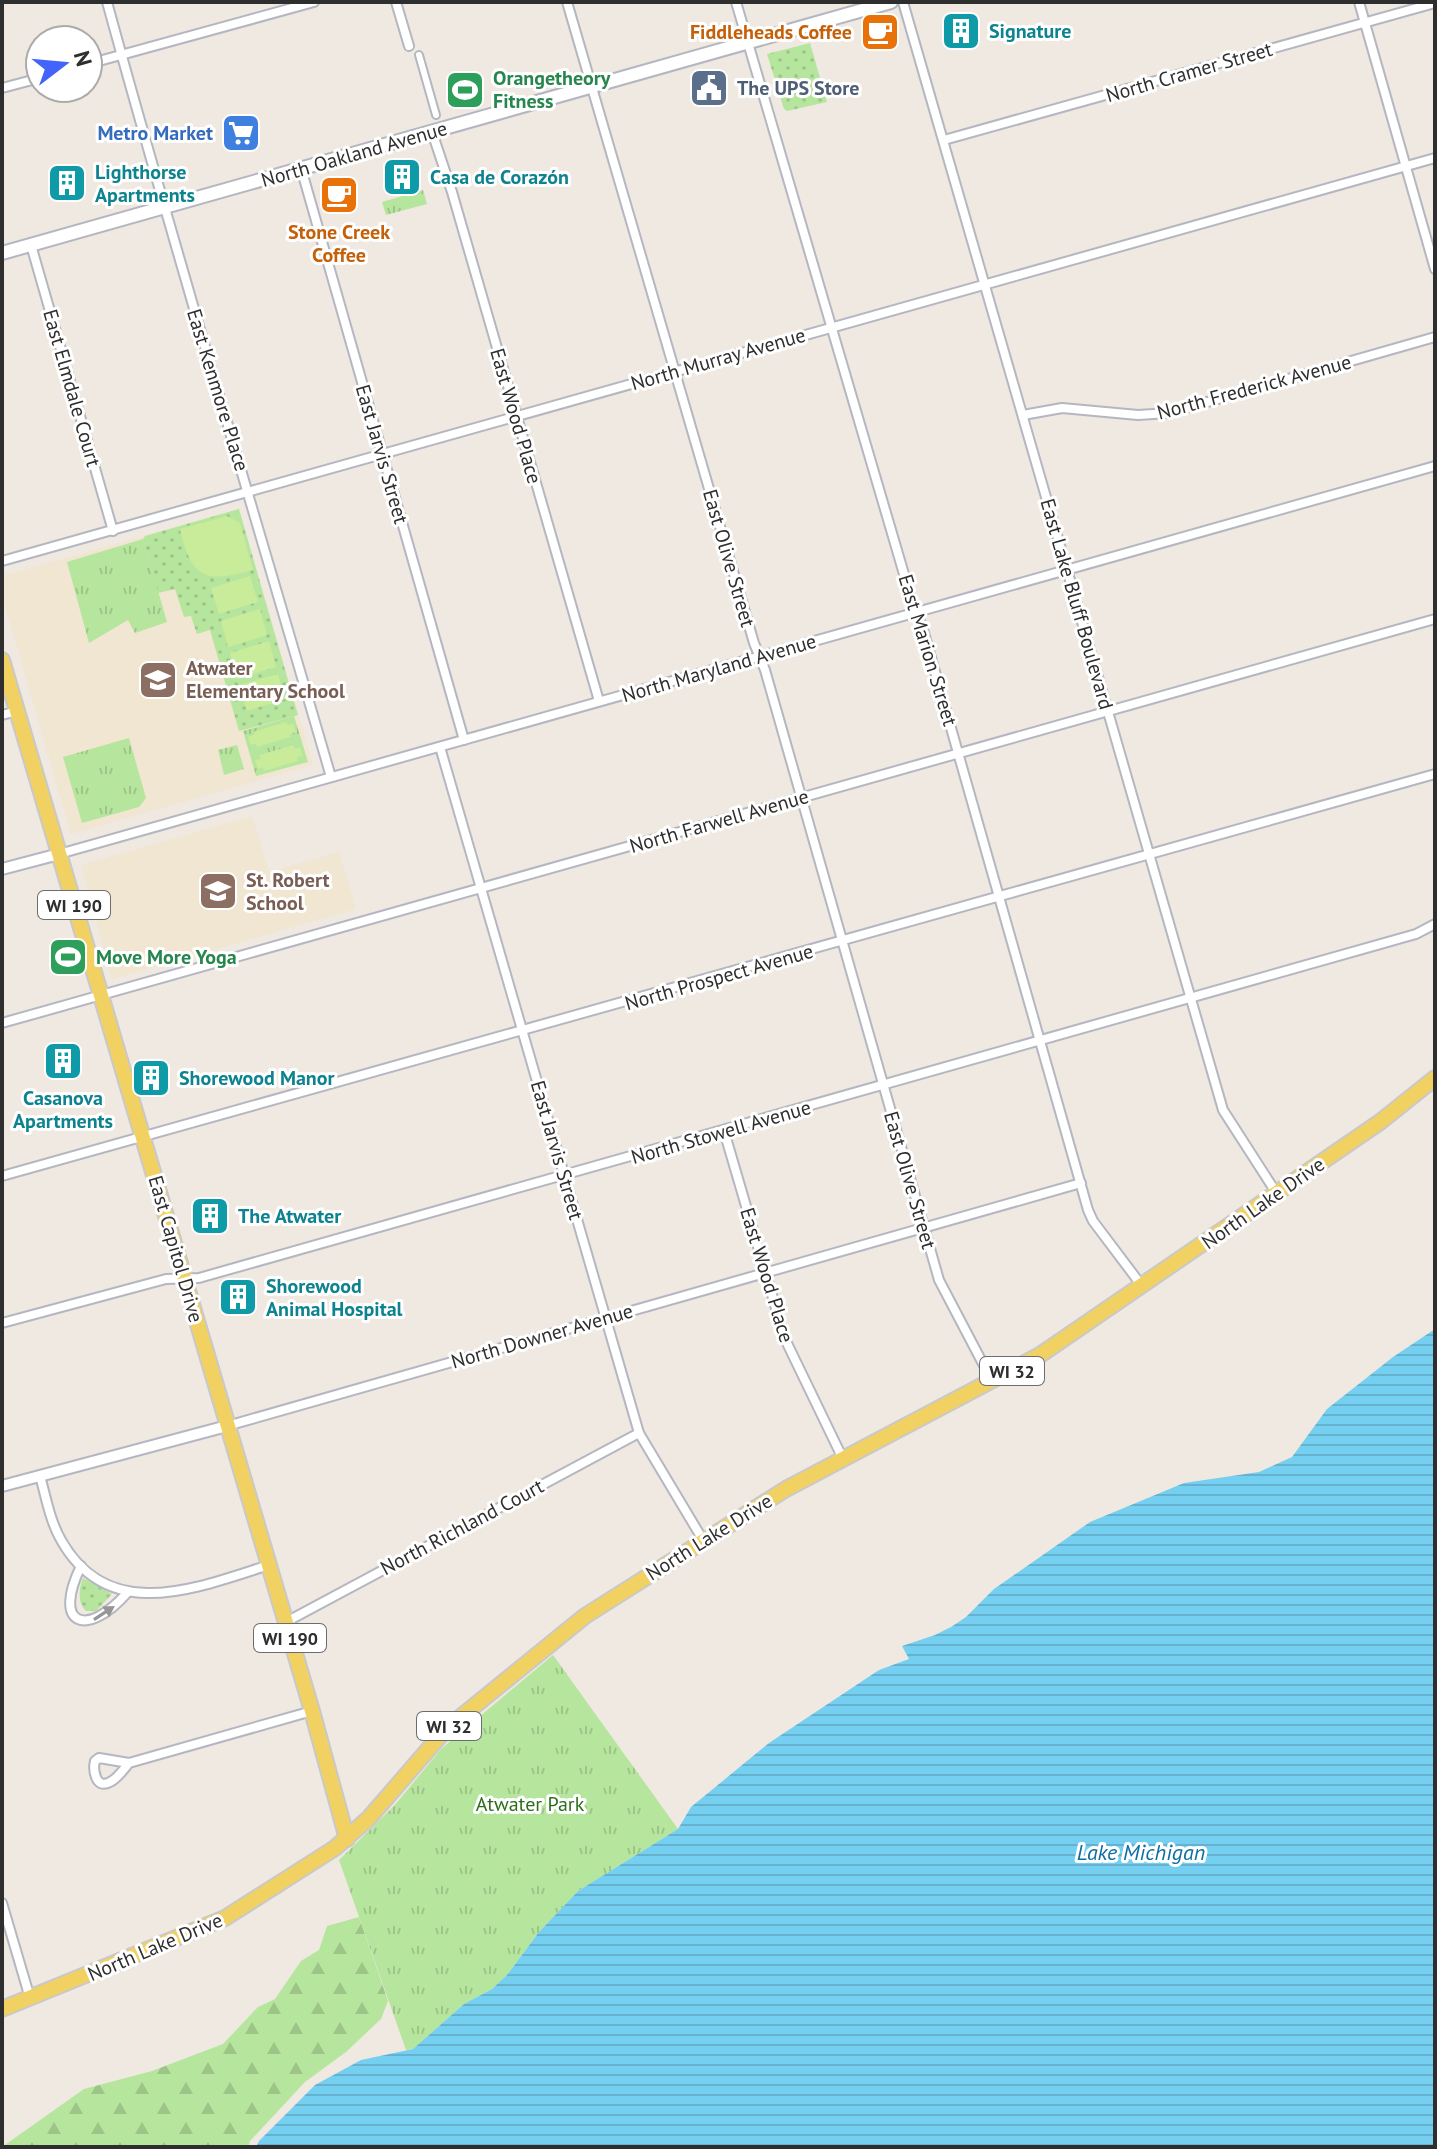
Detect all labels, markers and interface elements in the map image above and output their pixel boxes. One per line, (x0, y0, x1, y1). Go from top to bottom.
building icon: Signature (940, 10, 982, 52)
cafe icon: Fiddleheads Coffee (859, 11, 901, 53)
place label: Signature (989, 18, 1071, 44)
place label: Fiddleheads Coffee (690, 19, 852, 45)
north arrow (24, 24, 104, 104)
street label: North Cramer Street (1103, 36, 1275, 108)
text: N (68, 48, 99, 69)
place label: Orangetheory Fitness (493, 65, 611, 114)
public building icon: The UPS Store (688, 67, 730, 109)
sports icon: Orangetheory Fitness (444, 69, 486, 111)
place label: The UPS Store (737, 75, 860, 101)
supermarket icon: Metro Market (220, 112, 262, 154)
street label: North Oakland Avenue (258, 115, 450, 193)
place label: Metro Market (97, 120, 213, 146)
building icon: Casa de Corazón (381, 156, 423, 198)
place label: Lighthorse Apartments (95, 159, 195, 208)
building icon: Lighthorse Apartments (46, 162, 88, 204)
place label: Casa de Corazón (430, 164, 569, 190)
cafe icon: Stone Creek Coffee (318, 174, 360, 216)
place label: Stone Creek Coffee (288, 219, 390, 268)
street label: East Elmdale Court (37, 306, 107, 470)
street label: East Kenmore Place (181, 306, 255, 474)
street label: North Murray Avenue (628, 322, 808, 396)
street label: East Wood Place (484, 345, 548, 487)
street label: North Frederick Avenue (1154, 349, 1354, 425)
street label: East Jarvis Street (350, 381, 414, 527)
street label: East Olive Street (697, 486, 761, 630)
street label: East Lake Bluff Boulevard (1034, 496, 1120, 712)
street label: East Marion Street (893, 571, 963, 729)
street label: North Maryland Avenue (619, 628, 819, 708)
place label: Atwater Elementary School (186, 655, 345, 704)
school or university icon: Atwater Elementary School (137, 659, 179, 701)
street label: North Farwell Avenue (626, 783, 812, 859)
place label: St. Robert School (246, 867, 329, 916)
school or university icon: St. Robert School (197, 870, 239, 912)
road number: WI 190 (38, 891, 110, 919)
sports icon: Move More Yoga (47, 936, 89, 978)
street label: North Prospect Avenue (622, 938, 816, 1016)
place label: Move More Yoga (96, 944, 237, 970)
building icon: Casanova Apartments (42, 1040, 84, 1082)
building icon: Shorewood Manor (130, 1057, 172, 1099)
place label: Shorewood Manor (179, 1065, 334, 1091)
street label: East Jarvis Street (525, 1077, 589, 1223)
place label: Casanova Apartments (13, 1085, 113, 1134)
street label: North Stowell Avenue (628, 1094, 814, 1170)
street label: East Olive Street (878, 1108, 942, 1252)
street label: North Lake Drive (1196, 1151, 1330, 1255)
street label: East Capitol Drive (143, 1173, 209, 1325)
building icon: The Atwater (189, 1195, 231, 1237)
place label: The Atwater (238, 1203, 341, 1229)
street label: East Wood Place (734, 1204, 800, 1346)
place label: Shorewood Animal Hospital (266, 1273, 403, 1322)
building icon: Shorewood Animal Hospital (217, 1276, 259, 1318)
street label: North Downer Avenue (448, 1298, 636, 1374)
road number: WI 32 (980, 1357, 1044, 1385)
street label: North Richland Court (376, 1473, 548, 1581)
street label: North Lake Drive (641, 1488, 777, 1586)
one-way arrow (93, 1606, 114, 1621)
road number: WI 190 (254, 1624, 326, 1652)
road number: WI 32 (417, 1712, 481, 1740)
park label: Atwater Park (476, 1791, 585, 1817)
water label: Lake Michigan (1077, 1838, 1205, 1866)
street label: North Lake Drive (84, 1907, 226, 1987)

